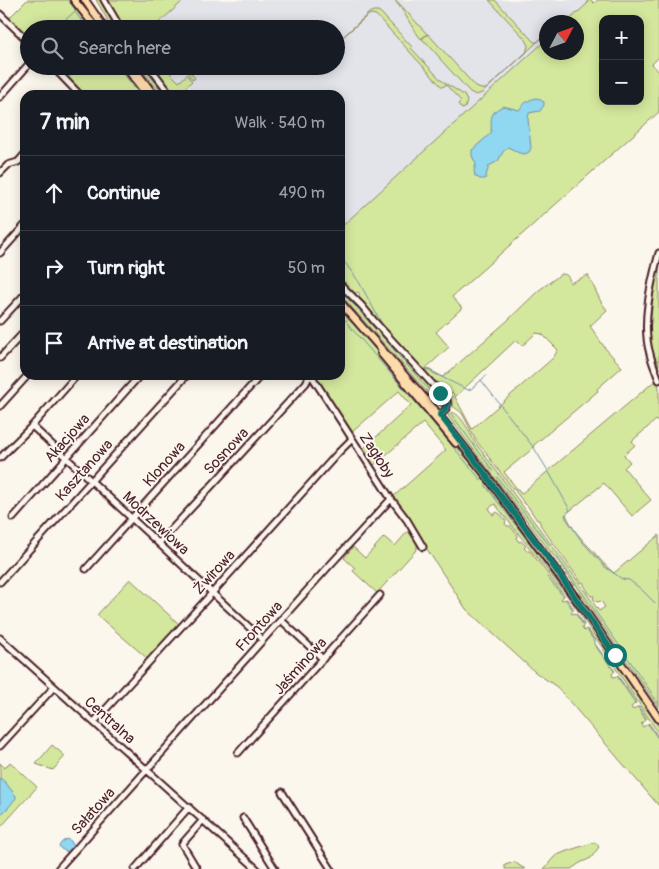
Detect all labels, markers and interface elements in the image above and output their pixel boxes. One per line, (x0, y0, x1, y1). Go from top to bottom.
north arrow (539, 15, 584, 60)
map controls (599, 15, 644, 105)
button: + (599, 15, 644, 60)
search box (20, 20, 345, 75)
icon: search (38, 34, 66, 62)
text: Search here (78, 36, 171, 60)
button: − (599, 60, 644, 105)
text: 7 min (40, 109, 90, 136)
text: Walk · 540 m (235, 113, 325, 133)
icon: ahead (40, 179, 68, 207)
text: Continue (87, 181, 160, 205)
text: 490 m (279, 183, 325, 203)
icon: right (40, 254, 68, 282)
text: Turn right (87, 256, 165, 280)
text: 50 m (288, 258, 325, 278)
icon: arrive (40, 329, 68, 357)
text: Arrive at destination (87, 331, 248, 355)
route end (429, 382, 452, 405)
street label: Akacjowa (41, 410, 94, 467)
street label: Sosnowa (200, 424, 253, 479)
street label: Zagłoby (355, 429, 399, 482)
street label: Kasztanowa (52, 435, 117, 505)
street label: Klonowa (139, 438, 190, 491)
street label: Modrzewiowa (118, 488, 193, 559)
street label: Żwirowa (189, 546, 239, 599)
street label: Frontowa (232, 597, 287, 656)
street label: Jaśminowa (270, 634, 331, 699)
route start (604, 644, 627, 667)
street label: Centralna (80, 693, 139, 748)
street label: Sałatowa (67, 784, 120, 839)

